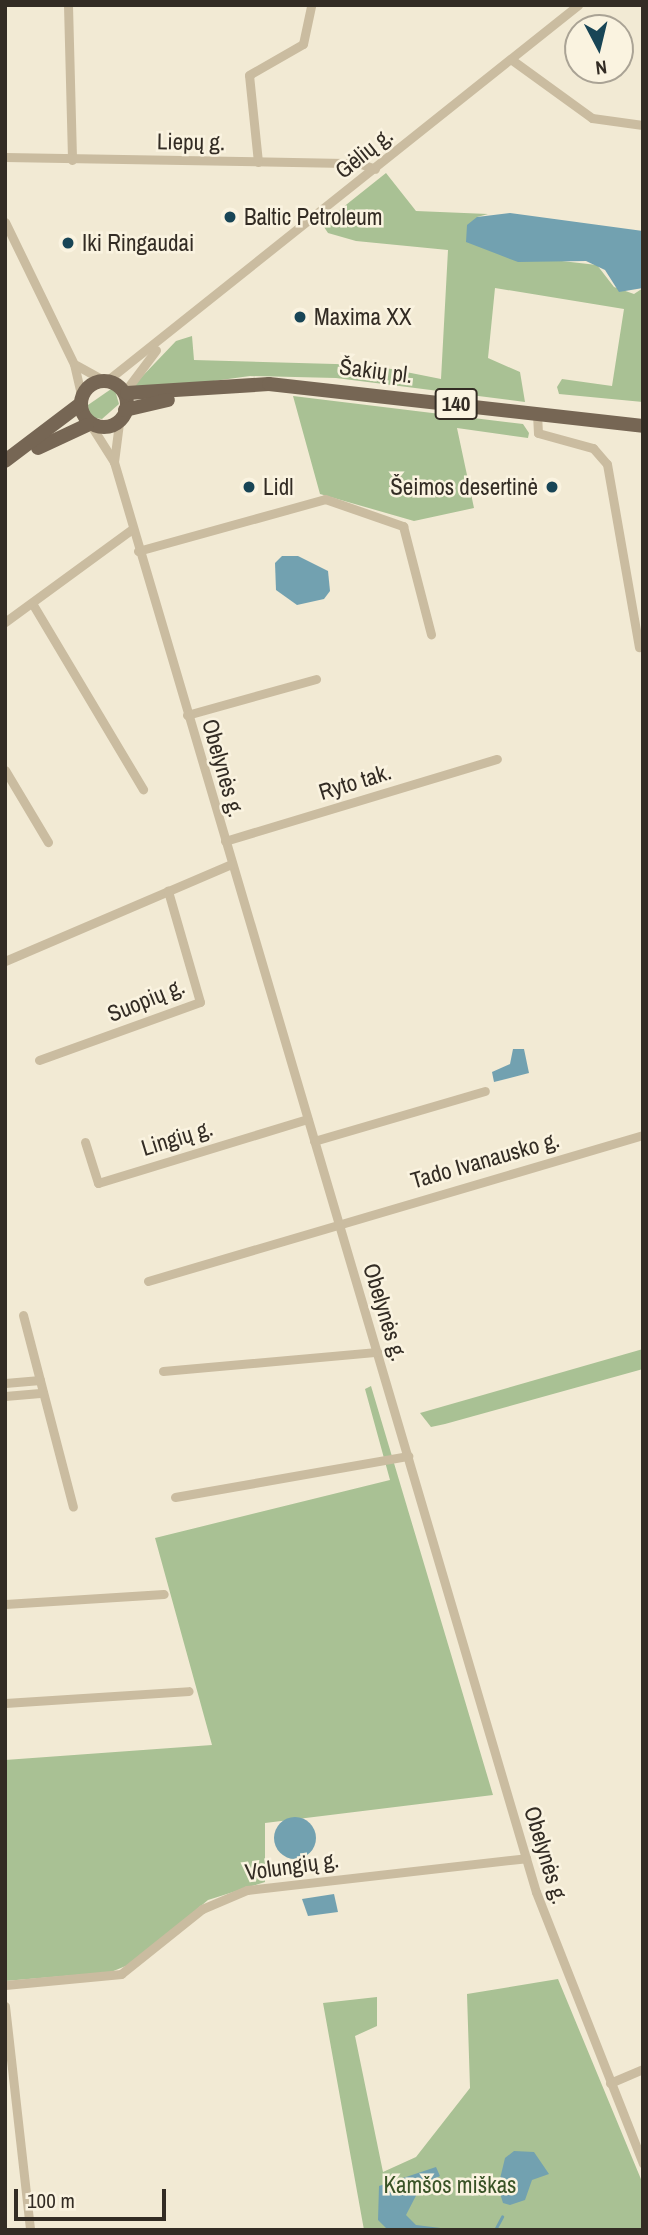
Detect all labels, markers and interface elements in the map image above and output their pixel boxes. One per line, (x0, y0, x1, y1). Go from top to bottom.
north arrow (564, 14, 634, 84)
text: N (594, 54, 608, 81)
street label: Gėlių g. (330, 121, 398, 185)
street label: Liepų g. (157, 128, 225, 156)
place label: Baltic Petroleum (244, 203, 382, 231)
marker: Baltic Petroleum (222, 209, 238, 225)
place label: Iki Ringaudai (82, 229, 194, 257)
marker: Iki Ringaudai (60, 235, 76, 251)
place label: Maxima XX (314, 303, 411, 331)
marker: Maxima XX (292, 309, 308, 325)
street label: Šakių pl. (338, 353, 414, 389)
road number: 140 (433, 386, 479, 422)
place label: Lidl (263, 473, 293, 501)
place label: Šeimos desertinė (390, 473, 538, 501)
marker: Lidl (241, 479, 257, 495)
marker: Šeimos desertinė (544, 479, 560, 495)
street label: Obelynės g. (196, 716, 250, 820)
street label: Ryto tak. (315, 758, 395, 806)
street label: Suopių g. (103, 972, 189, 1028)
street label: Lingių g. (138, 1114, 216, 1162)
street label: Tado Ivanausko g. (407, 1126, 563, 1194)
street label: Obelynės g. (357, 1260, 413, 1364)
street label: Obelynės g. (518, 1803, 574, 1907)
street label: Volungių g. (243, 1846, 341, 1886)
park label: Kamšos miškas (383, 2171, 517, 2199)
scale bar (18, 2176, 170, 2220)
text: 100 m (27, 2186, 75, 2215)

